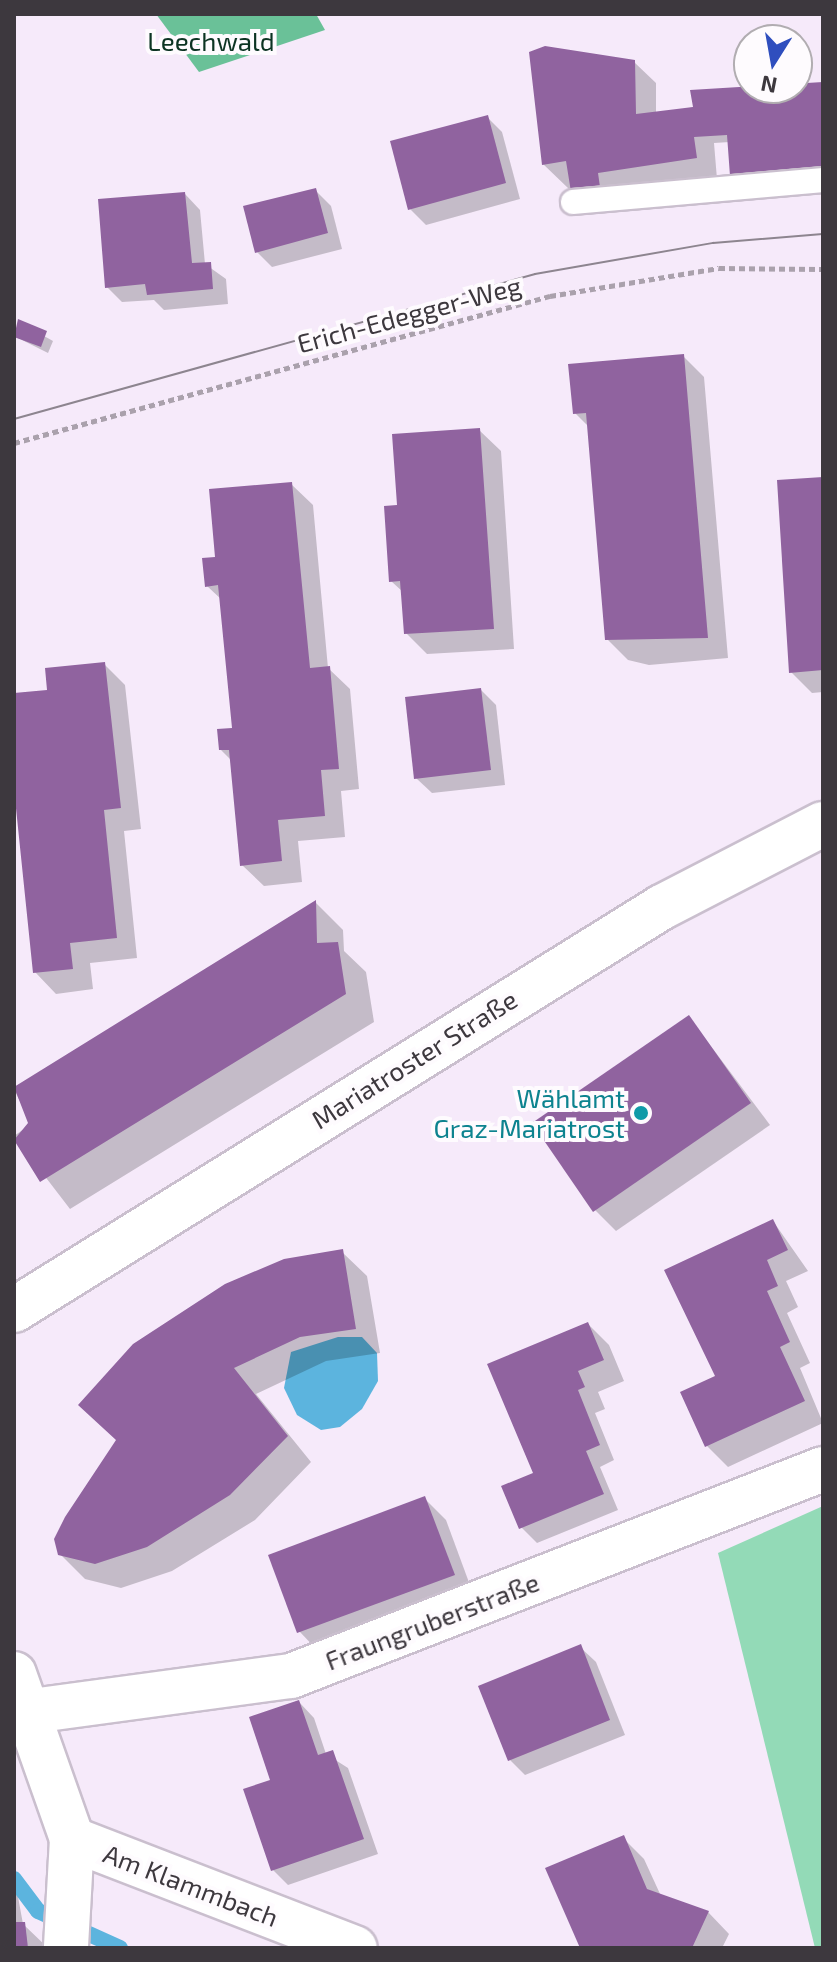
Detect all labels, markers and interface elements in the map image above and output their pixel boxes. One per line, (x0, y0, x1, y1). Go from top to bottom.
north arrow (733, 24, 813, 104)
park label: Leechwald (147, 25, 275, 57)
text: N (759, 71, 779, 100)
street label: Erich-Edegger-Weg (294, 269, 524, 359)
street label: Mariatroster Straße (305, 983, 523, 1135)
place label: Wählamt Graz-Mariatrost (433, 1082, 625, 1144)
marker: Wählamt Graz-Mariatrost (632, 1104, 650, 1122)
street label: Fraungruberstraße (321, 1566, 543, 1676)
street label: Am Klammbach (99, 1837, 283, 1933)

